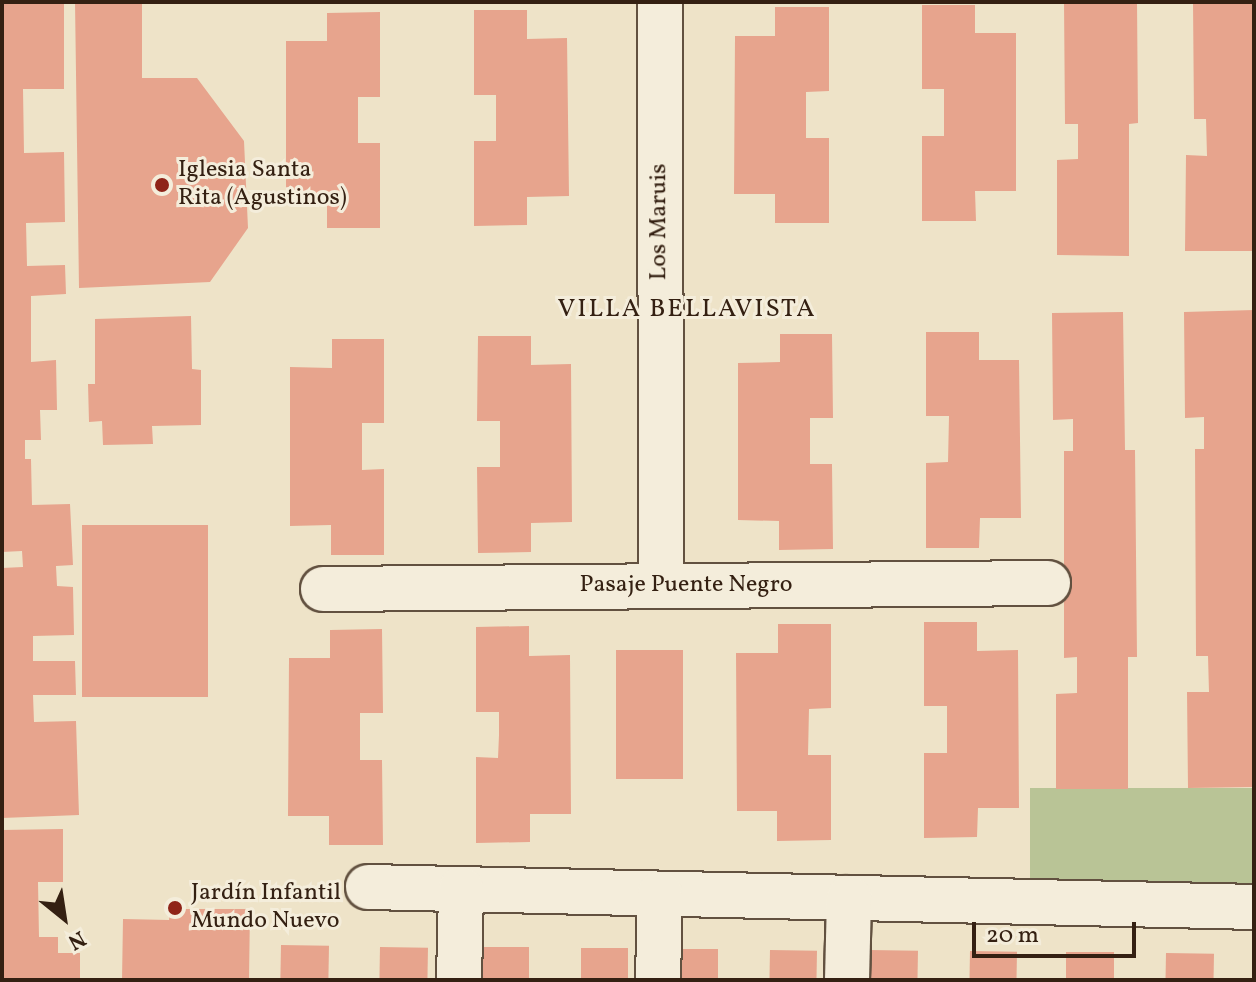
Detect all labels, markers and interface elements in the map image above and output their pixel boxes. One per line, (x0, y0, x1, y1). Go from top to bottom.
place label: Iglesia Santa Rita (Agustinos) (178, 157, 347, 213)
street label: Los Maruis (646, 164, 674, 280)
marker: Iglesia Santa Rita (Agustinos) (153, 176, 171, 194)
district label: VILLA BELLAVISTA (557, 294, 817, 326)
street label: Pasaje Puente Negro (580, 572, 792, 600)
north arrow (24, 878, 104, 958)
place label: Jardín Infantil Mundo Nuevo (191, 880, 341, 936)
marker: Jardín Infantil Mundo Nuevo (166, 899, 184, 917)
scale bar (976, 906, 1140, 956)
text: 20 m (986, 919, 1039, 953)
text: N (62, 922, 91, 957)

